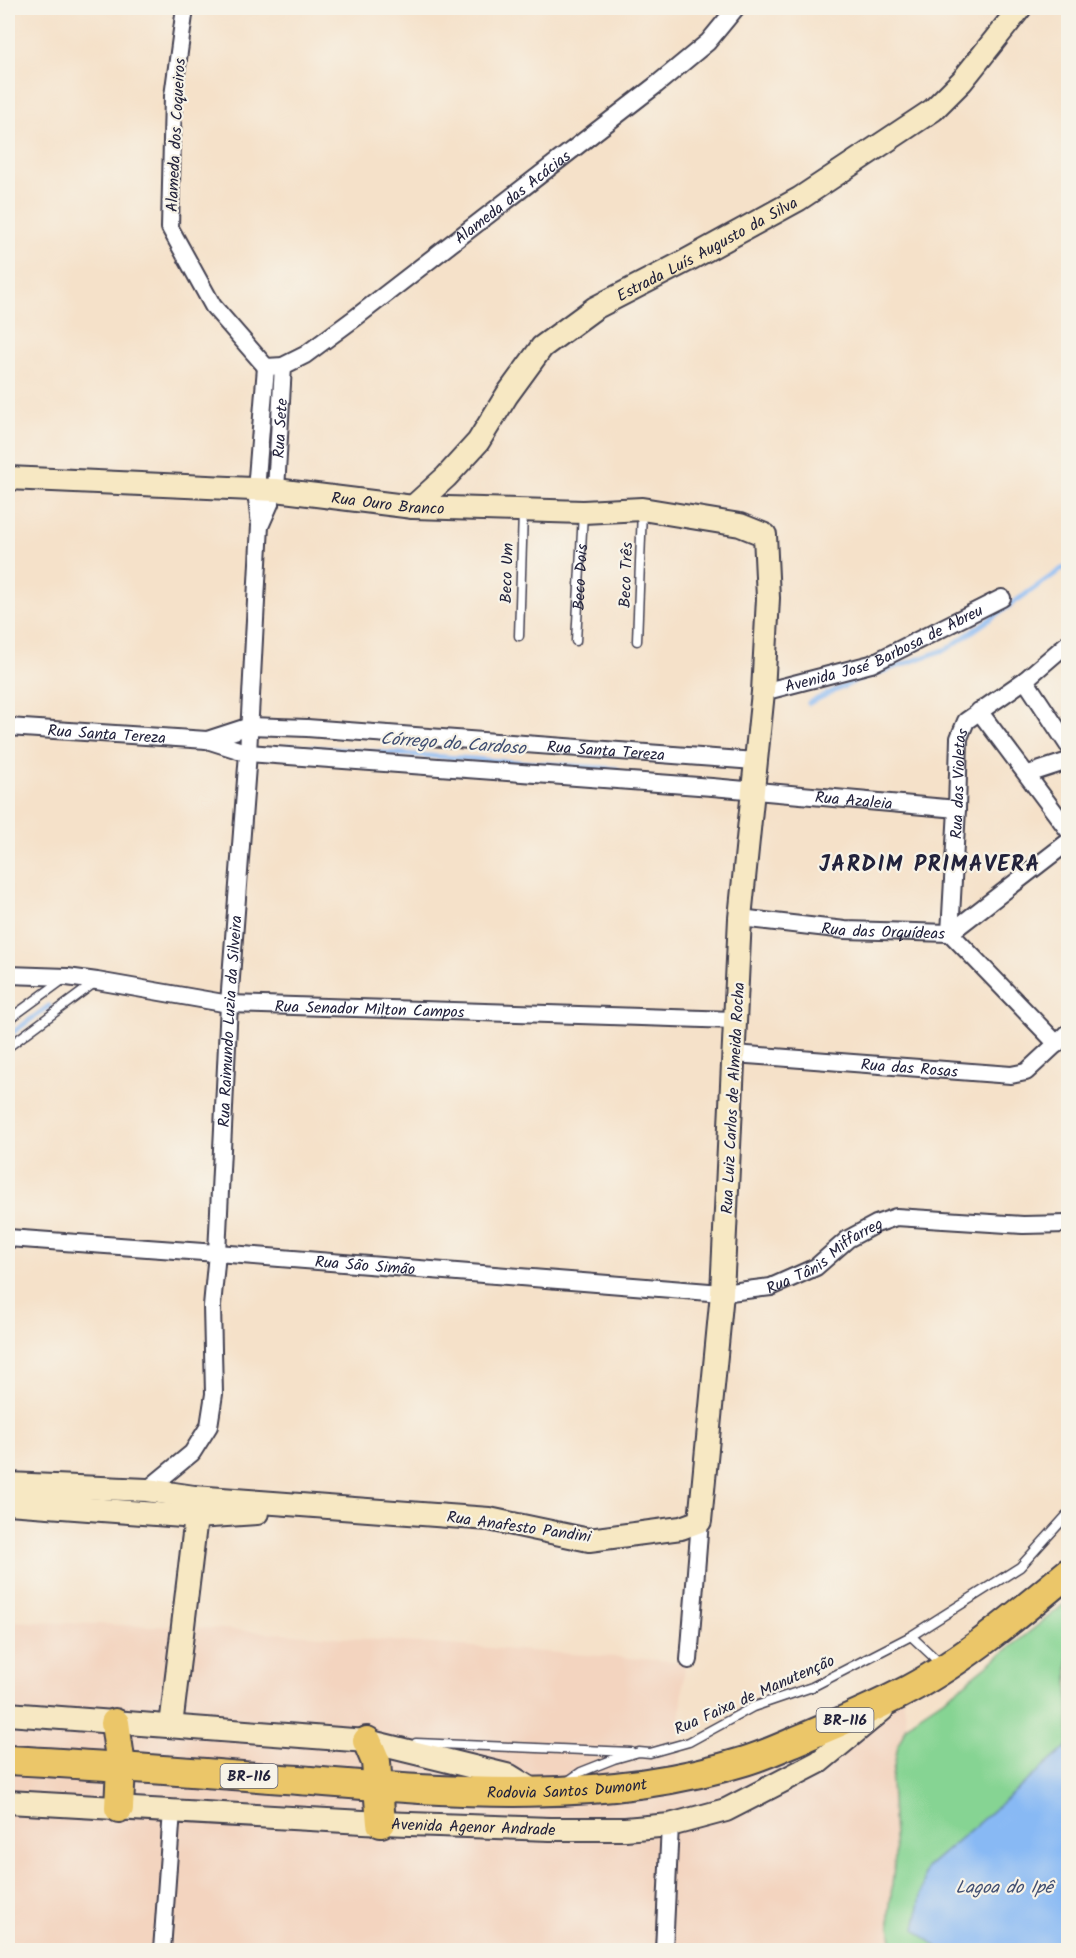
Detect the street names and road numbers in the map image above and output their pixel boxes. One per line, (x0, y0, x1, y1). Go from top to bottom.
street label: Alameda dos Coqueiros (160, 57, 193, 213)
street label: Alameda das Acácias (449, 144, 577, 251)
street label: Estrada Luís Augusto da Silva (612, 191, 803, 309)
street label: Rua Sete (267, 398, 295, 459)
street label: Rua Ouro Branco (330, 486, 445, 522)
street label: Beco Um (494, 542, 521, 604)
street label: Beco Três (613, 542, 640, 608)
street label: Beco Dois (567, 543, 595, 611)
street label: Avenida José Barbosa de Abreu (782, 598, 988, 700)
street label: Rua Santa Tereza (47, 719, 167, 751)
street label: Rua das Violetas (944, 724, 976, 840)
street label: Rua Santa Tereza (546, 735, 666, 768)
street label: Rua Azaleia (814, 785, 893, 817)
street label: Rua Raimundo Luzia da Silveira (212, 914, 250, 1128)
street label: Rua das Orquídeas (820, 916, 946, 947)
street label: Rua Luiz Carlos de Almeida Rocha (715, 982, 752, 1215)
street label: Rua Senador Milton Campos (274, 994, 465, 1025)
street label: Rua das Rosas (860, 1053, 959, 1085)
street label: Rua Tânis Miffarreg (762, 1212, 886, 1302)
street label: Rua São Simão (314, 1250, 416, 1283)
street label: Rua Anafesto Pandini (445, 1505, 594, 1550)
street label: Rua Faixa de Manutenção (670, 1649, 839, 1742)
road number: BR-116 (816, 1708, 874, 1732)
road number: BR-116 (220, 1764, 278, 1788)
street label: Rodovia Santos Dumont (487, 1772, 649, 1806)
street label: Avenida Agenor Andrade (391, 1812, 555, 1843)

